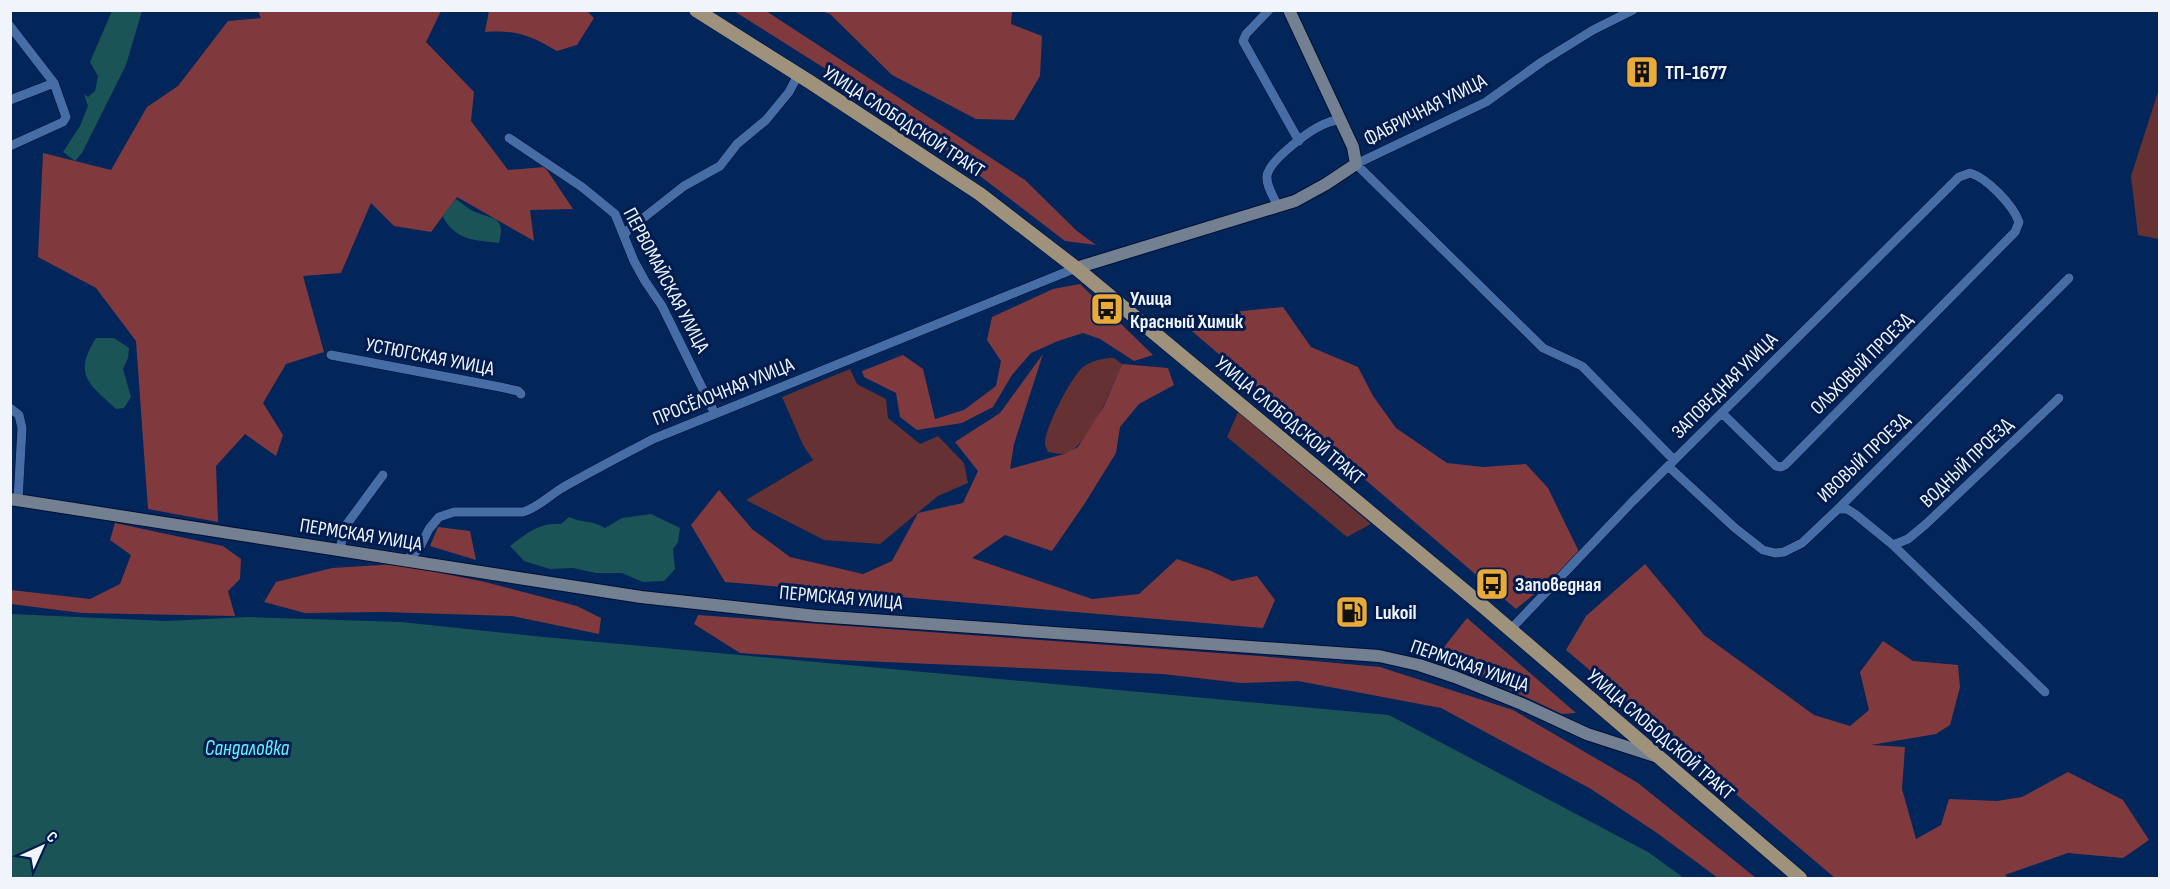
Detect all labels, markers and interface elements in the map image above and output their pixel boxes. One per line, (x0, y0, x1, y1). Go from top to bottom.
building icon: ТП-1677 (1624, 54, 1660, 90)
street label: УЛИЦА СЛОБОДСКОЙ ТРАКТ (818, 61, 989, 183)
place label: ТП-1677 (1665, 61, 1727, 85)
street label: ФАБРИЧНАЯ УЛИЦА (1360, 69, 1491, 151)
street label: ПЕРВОМАЙСКАЯ УЛИЦА (618, 204, 715, 358)
place label: Улица Красный Химик (1130, 287, 1244, 334)
bus stop icon: Улица Красный Химик (1089, 291, 1125, 327)
street label: ОЛЬХОВЫЙ ПРОЕЗД (1806, 307, 1918, 420)
street label: ЗАПОВЕДНАЯ УЛИЦА (1667, 327, 1783, 444)
street label: УСТЮГСКАЯ УЛИЦА (363, 333, 497, 381)
street label: УЛИЦА СЛОБОДСКОЙ ТРАКТ (1210, 351, 1369, 490)
street label: ПРОСЁЛОЧНАЯ УЛИЦА (649, 353, 798, 431)
street label: ИВОВЫЙ ПРОЕЗД (1813, 407, 1915, 508)
street label: ВОДНЫЙ ПРОЕЗД (1915, 412, 2018, 513)
street label: ПЕРМСКАЯ УЛИЦА (298, 513, 424, 557)
bus stop icon: Заповедная (1474, 566, 1510, 602)
place label: Заповедная (1515, 573, 1601, 597)
street label: ПЕРМСКАЯ УЛИЦА (778, 581, 904, 615)
fuel station icon: Lukoil (1334, 594, 1370, 630)
place label: Lukoil (1375, 601, 1417, 625)
street label: ПЕРМСКАЯ УЛИЦА (1407, 634, 1532, 698)
street label: УЛИЦА СЛОБОДСКОЙ ТРАКТ (1582, 664, 1739, 805)
water label: Сандаловка (205, 736, 290, 761)
north arrow (12, 817, 72, 877)
text: С (42, 828, 61, 847)

